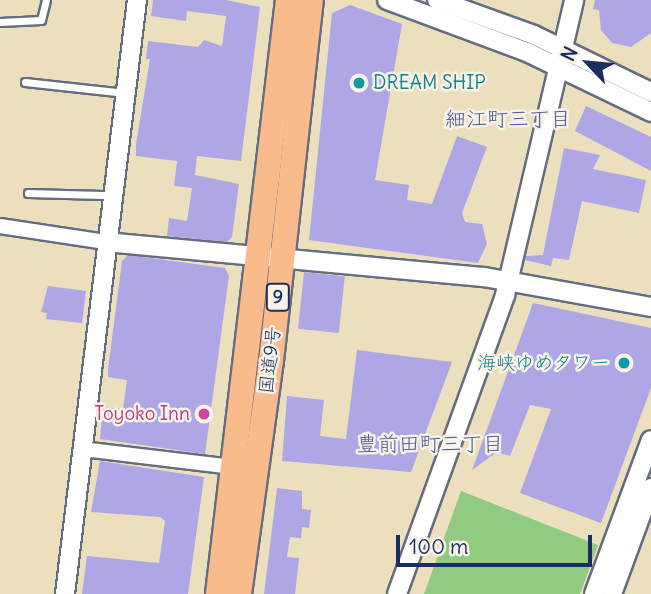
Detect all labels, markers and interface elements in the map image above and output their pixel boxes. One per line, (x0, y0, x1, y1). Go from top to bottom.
north arrow (553, 28, 623, 98)
text: N (555, 43, 583, 65)
place label: DREAM SHIP (373, 72, 486, 94)
marker: DREAM SHIP (351, 75, 367, 91)
district label: 細江町三丁目 (445, 106, 571, 132)
road number: 9 (266, 282, 290, 312)
street label: 国道9号 (255, 325, 285, 395)
place label: 海峡ゆめタワー (477, 352, 610, 374)
marker: 海峡ゆめタワー (616, 355, 632, 371)
place label: Toyoko Inn (94, 403, 190, 425)
marker: Toyoko Inn (196, 406, 212, 422)
district label: 豊前田町三丁目 (357, 431, 503, 457)
scale bar (399, 520, 595, 564)
text: 100 m (409, 533, 468, 560)

